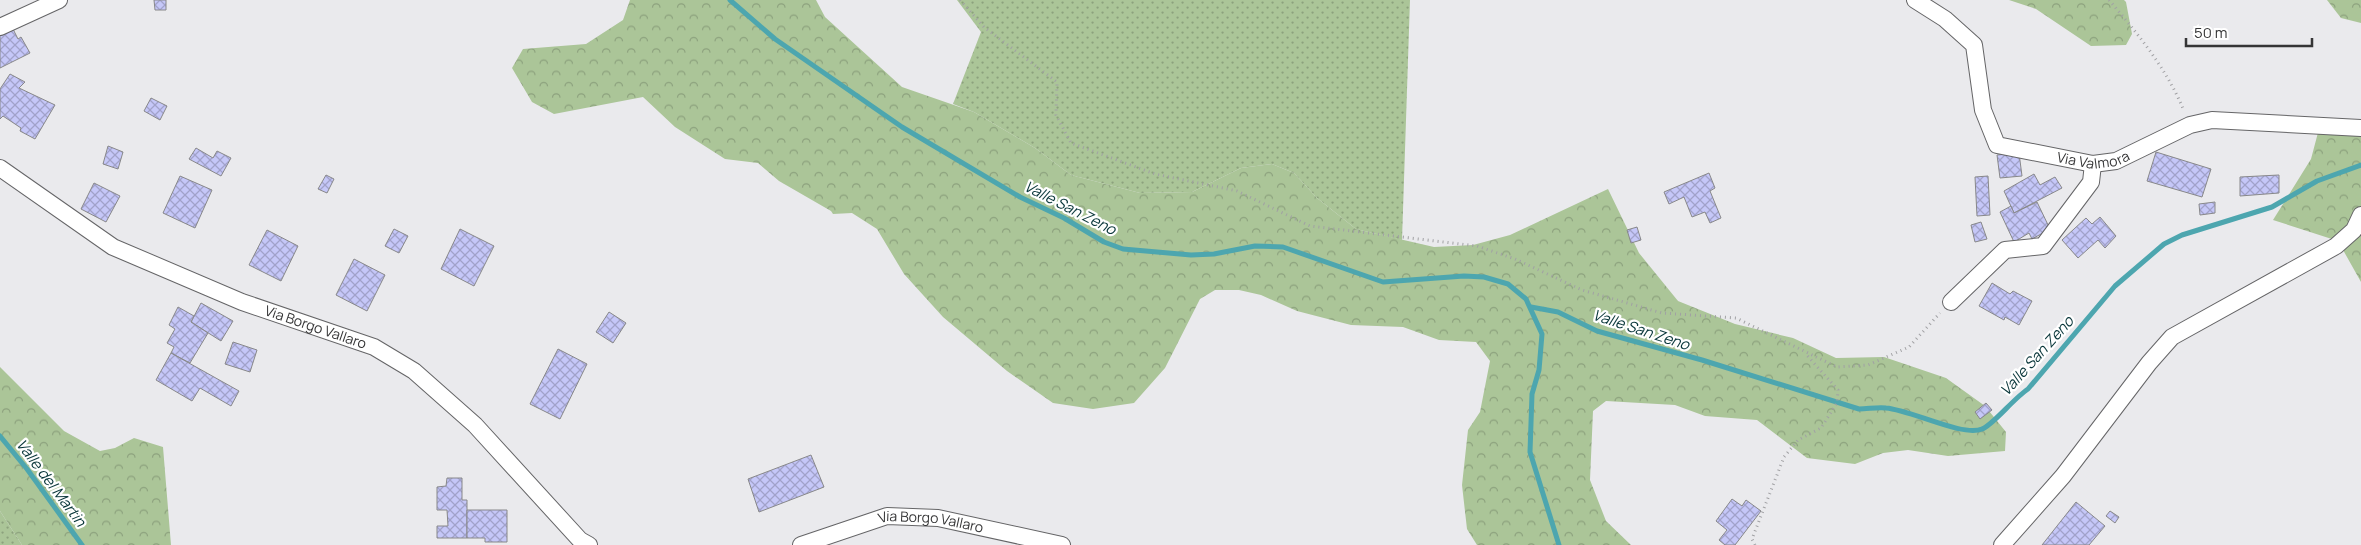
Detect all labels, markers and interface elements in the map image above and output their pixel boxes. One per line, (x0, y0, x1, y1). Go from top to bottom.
scale bar (2186, 15, 2312, 47)
text: 50 m (2194, 22, 2228, 43)
street label: Via Valmora (2056, 146, 2133, 173)
water label: Valle San Zeno (1021, 175, 1121, 240)
street label: Via Borgo Vallaro (263, 301, 369, 353)
water label: Valle San Zeno (1590, 304, 1693, 355)
water label: Valle San Zeno (1995, 310, 2079, 400)
water label: Valle del Martin (12, 435, 92, 532)
street label: Via Borgo Vallaro (875, 506, 985, 537)

